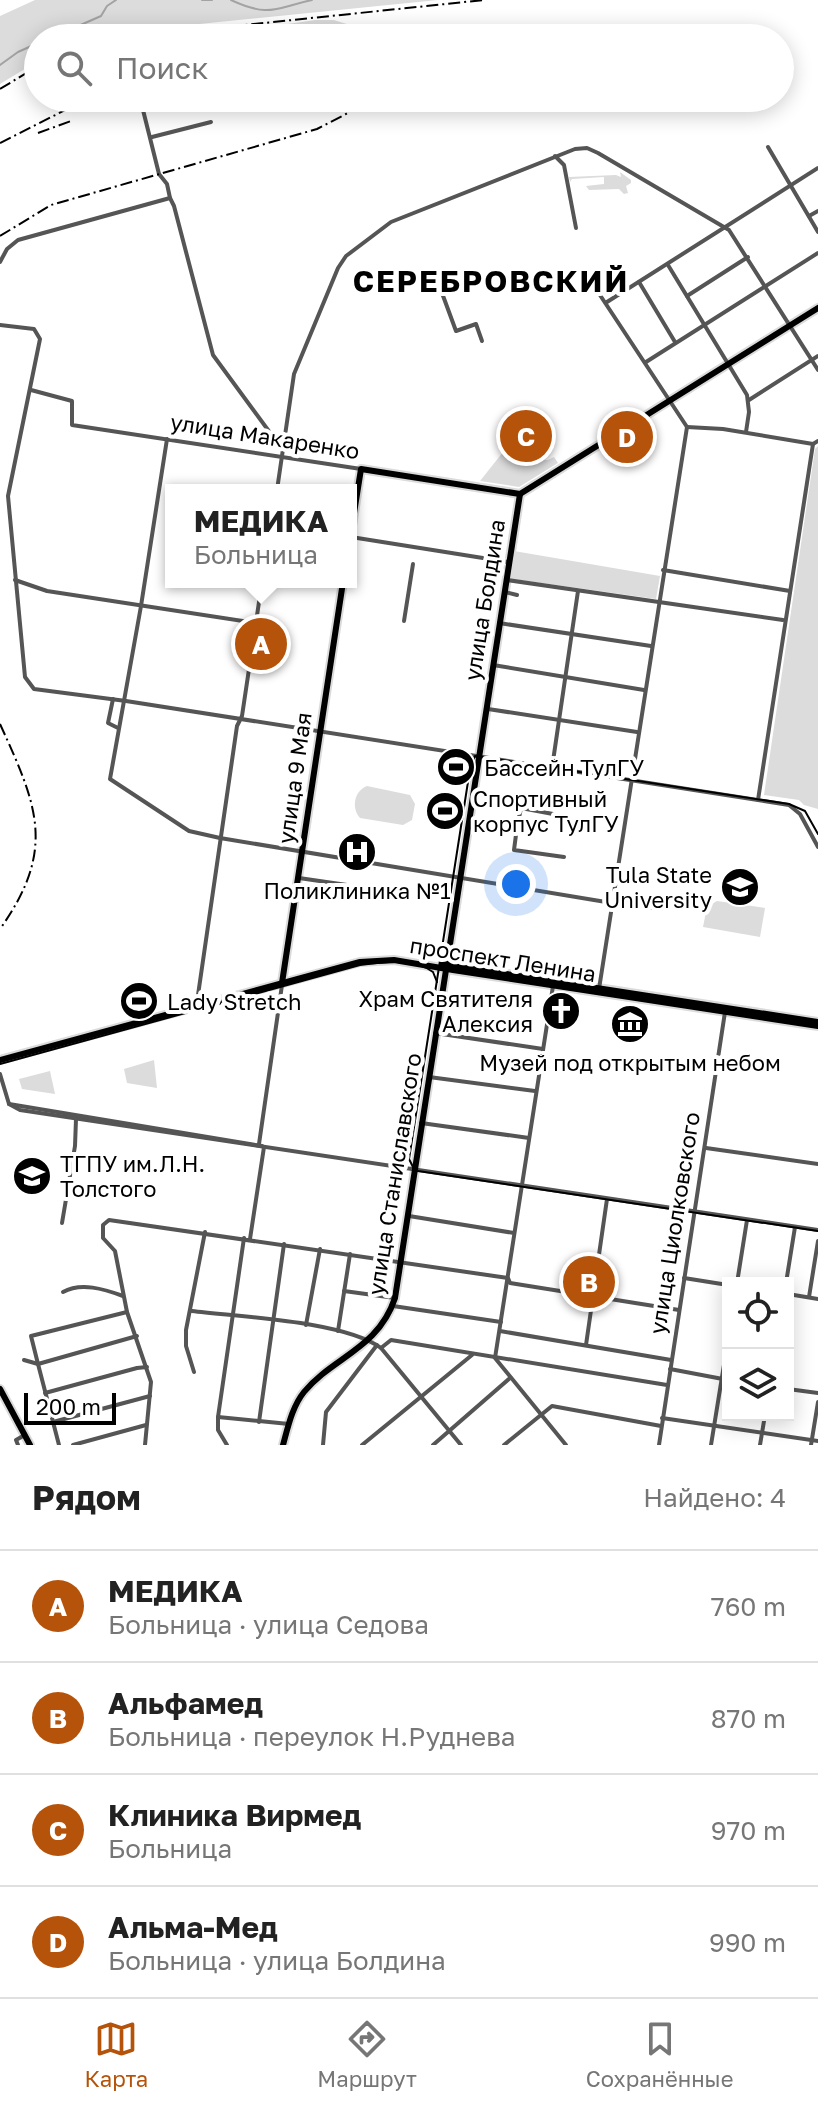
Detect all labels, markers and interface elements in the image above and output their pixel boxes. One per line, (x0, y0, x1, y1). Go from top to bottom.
search box (24, 24, 794, 112)
icon: search (52, 46, 96, 90)
text: Поиск (116, 50, 208, 86)
district label: СЕРЕБРОВСКИЙ (353, 263, 629, 299)
pin: C (500, 406, 552, 466)
pin: D (601, 407, 653, 467)
street label: улица Макаренко (168, 408, 362, 464)
popup (165, 484, 357, 588)
text: МЕДИКА (194, 503, 328, 539)
street label: улица Болдина (458, 517, 510, 683)
text: Больница (194, 539, 318, 570)
pin: A (235, 614, 287, 674)
street label: улица 9 Мая (271, 710, 317, 846)
sports icon: Бассейн ТулГУ (435, 746, 477, 788)
place label: Бассейн ТулГУ (484, 754, 645, 781)
place label: Спортивный корпус ТулГУ (473, 785, 619, 837)
sports icon: Спортивный корпус ТулГУ (424, 790, 466, 832)
hospital icon: Поликлиника №1 (336, 831, 378, 873)
place label: Tula State University (604, 861, 712, 913)
your location (496, 864, 536, 904)
school or university icon: Tula State University (719, 866, 761, 908)
place label: Поликлиника №1 (263, 877, 451, 904)
street label: проспект Ленина (408, 931, 598, 987)
sports icon: Lady Stretch (118, 980, 160, 1022)
place label: Храм Святителя Алексия (359, 985, 533, 1037)
place label: Lady Stretch (167, 988, 301, 1015)
church icon: Храм Святителя Алексия (540, 990, 582, 1032)
museum icon: Музей под открытым небом (609, 1003, 651, 1045)
place label: Музей под открытым небом (479, 1049, 781, 1076)
street label: улица Станиславского (362, 1051, 426, 1297)
street label: улица Циолковского (643, 1110, 705, 1336)
place label: ТГПУ им.Л.Н. Толстого (60, 1150, 205, 1202)
school or university icon: ТГПУ им.Л.Н. Толстого (11, 1155, 53, 1197)
pin: B (563, 1252, 615, 1312)
map controls (722, 1277, 794, 1421)
button: locate (722, 1277, 794, 1349)
button: layers (722, 1349, 794, 1421)
scale bar (24, 1389, 116, 1425)
text: 200 m (36, 1393, 101, 1420)
text: Рядом (32, 1477, 141, 1517)
text: Найдено: 4 (643, 1482, 786, 1513)
text: МЕДИКА (108, 1573, 243, 1609)
text: A (49, 1591, 67, 1622)
text: 760 m (711, 1591, 786, 1622)
text: Больница · улица Седова (108, 1609, 429, 1640)
text: Альфамед (108, 1685, 263, 1721)
text: B (49, 1703, 67, 1734)
text: 870 m (711, 1703, 786, 1734)
text: Больница · переулок Н.Руднева (108, 1721, 516, 1752)
text: Клиника Вирмед (108, 1797, 361, 1833)
text: C (49, 1815, 67, 1846)
text: 970 m (711, 1815, 786, 1846)
text: Больница (108, 1833, 232, 1864)
text: Альма-Мед (108, 1909, 278, 1945)
text: D (49, 1927, 67, 1958)
text: 990 m (709, 1927, 786, 1958)
text: Больница · улица Болдина (108, 1945, 446, 1976)
tab: Карта (85, 2017, 148, 2092)
tab: Маршрут (317, 2017, 417, 2092)
tab: Сохранённые (586, 2017, 733, 2092)

